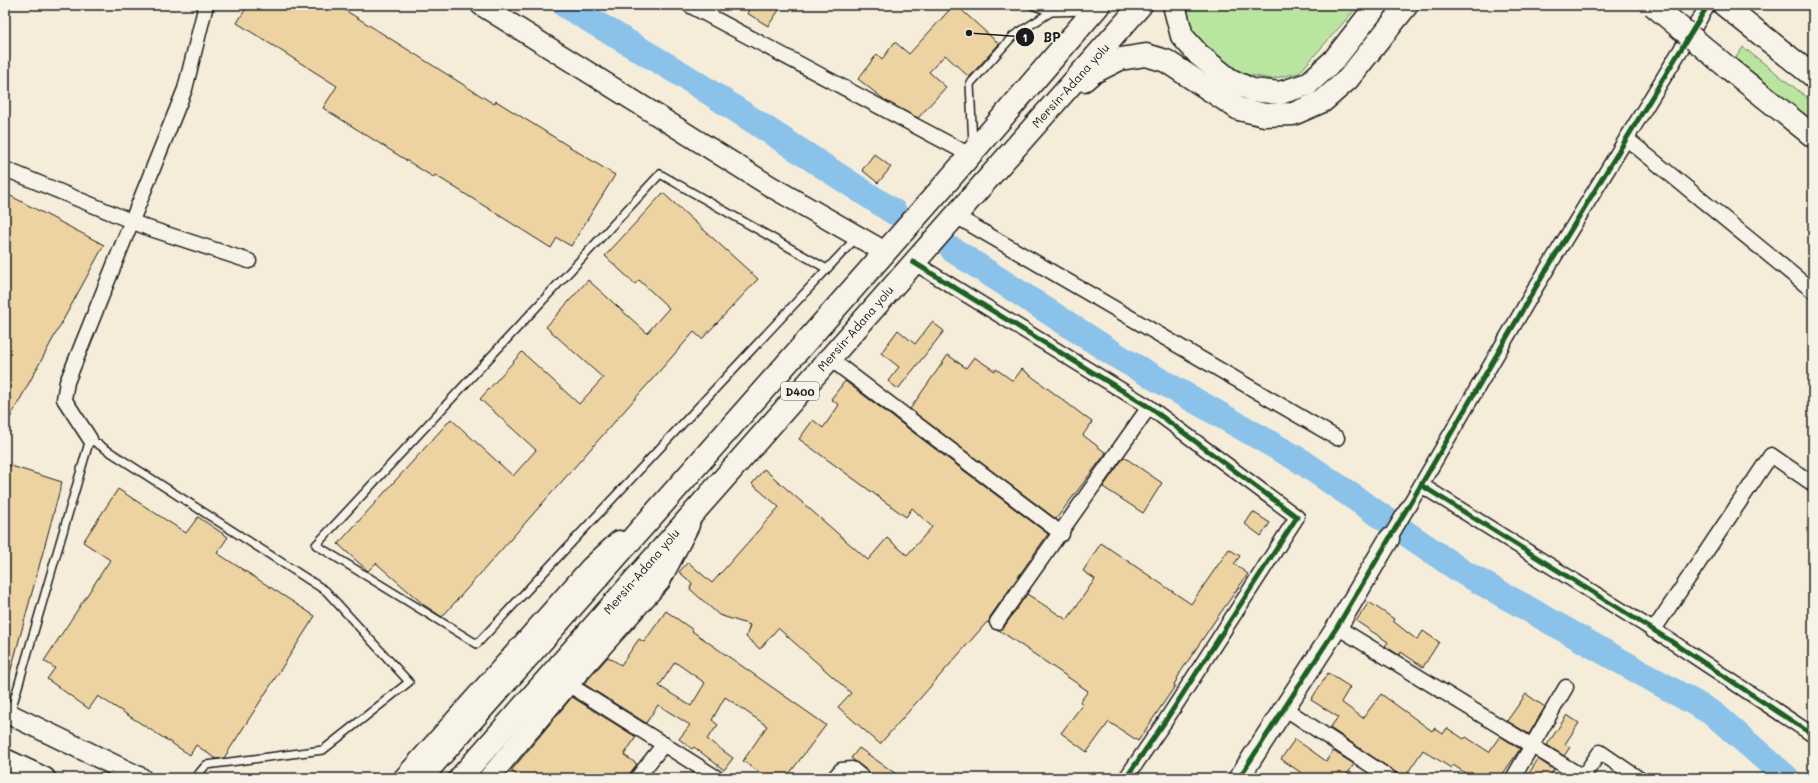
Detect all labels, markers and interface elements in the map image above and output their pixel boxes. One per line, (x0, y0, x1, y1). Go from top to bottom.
callout: BP (1015, 25, 1069, 50)
text: BP (1043, 28, 1061, 45)
text: 1 (1022, 29, 1028, 45)
street label: Mersin-Adana yolu (1028, 39, 1112, 131)
street label: Mersin-Adana yolu (813, 282, 897, 374)
road number: D400 (781, 382, 819, 400)
street label: Mersin-Adana yolu (599, 525, 683, 617)

